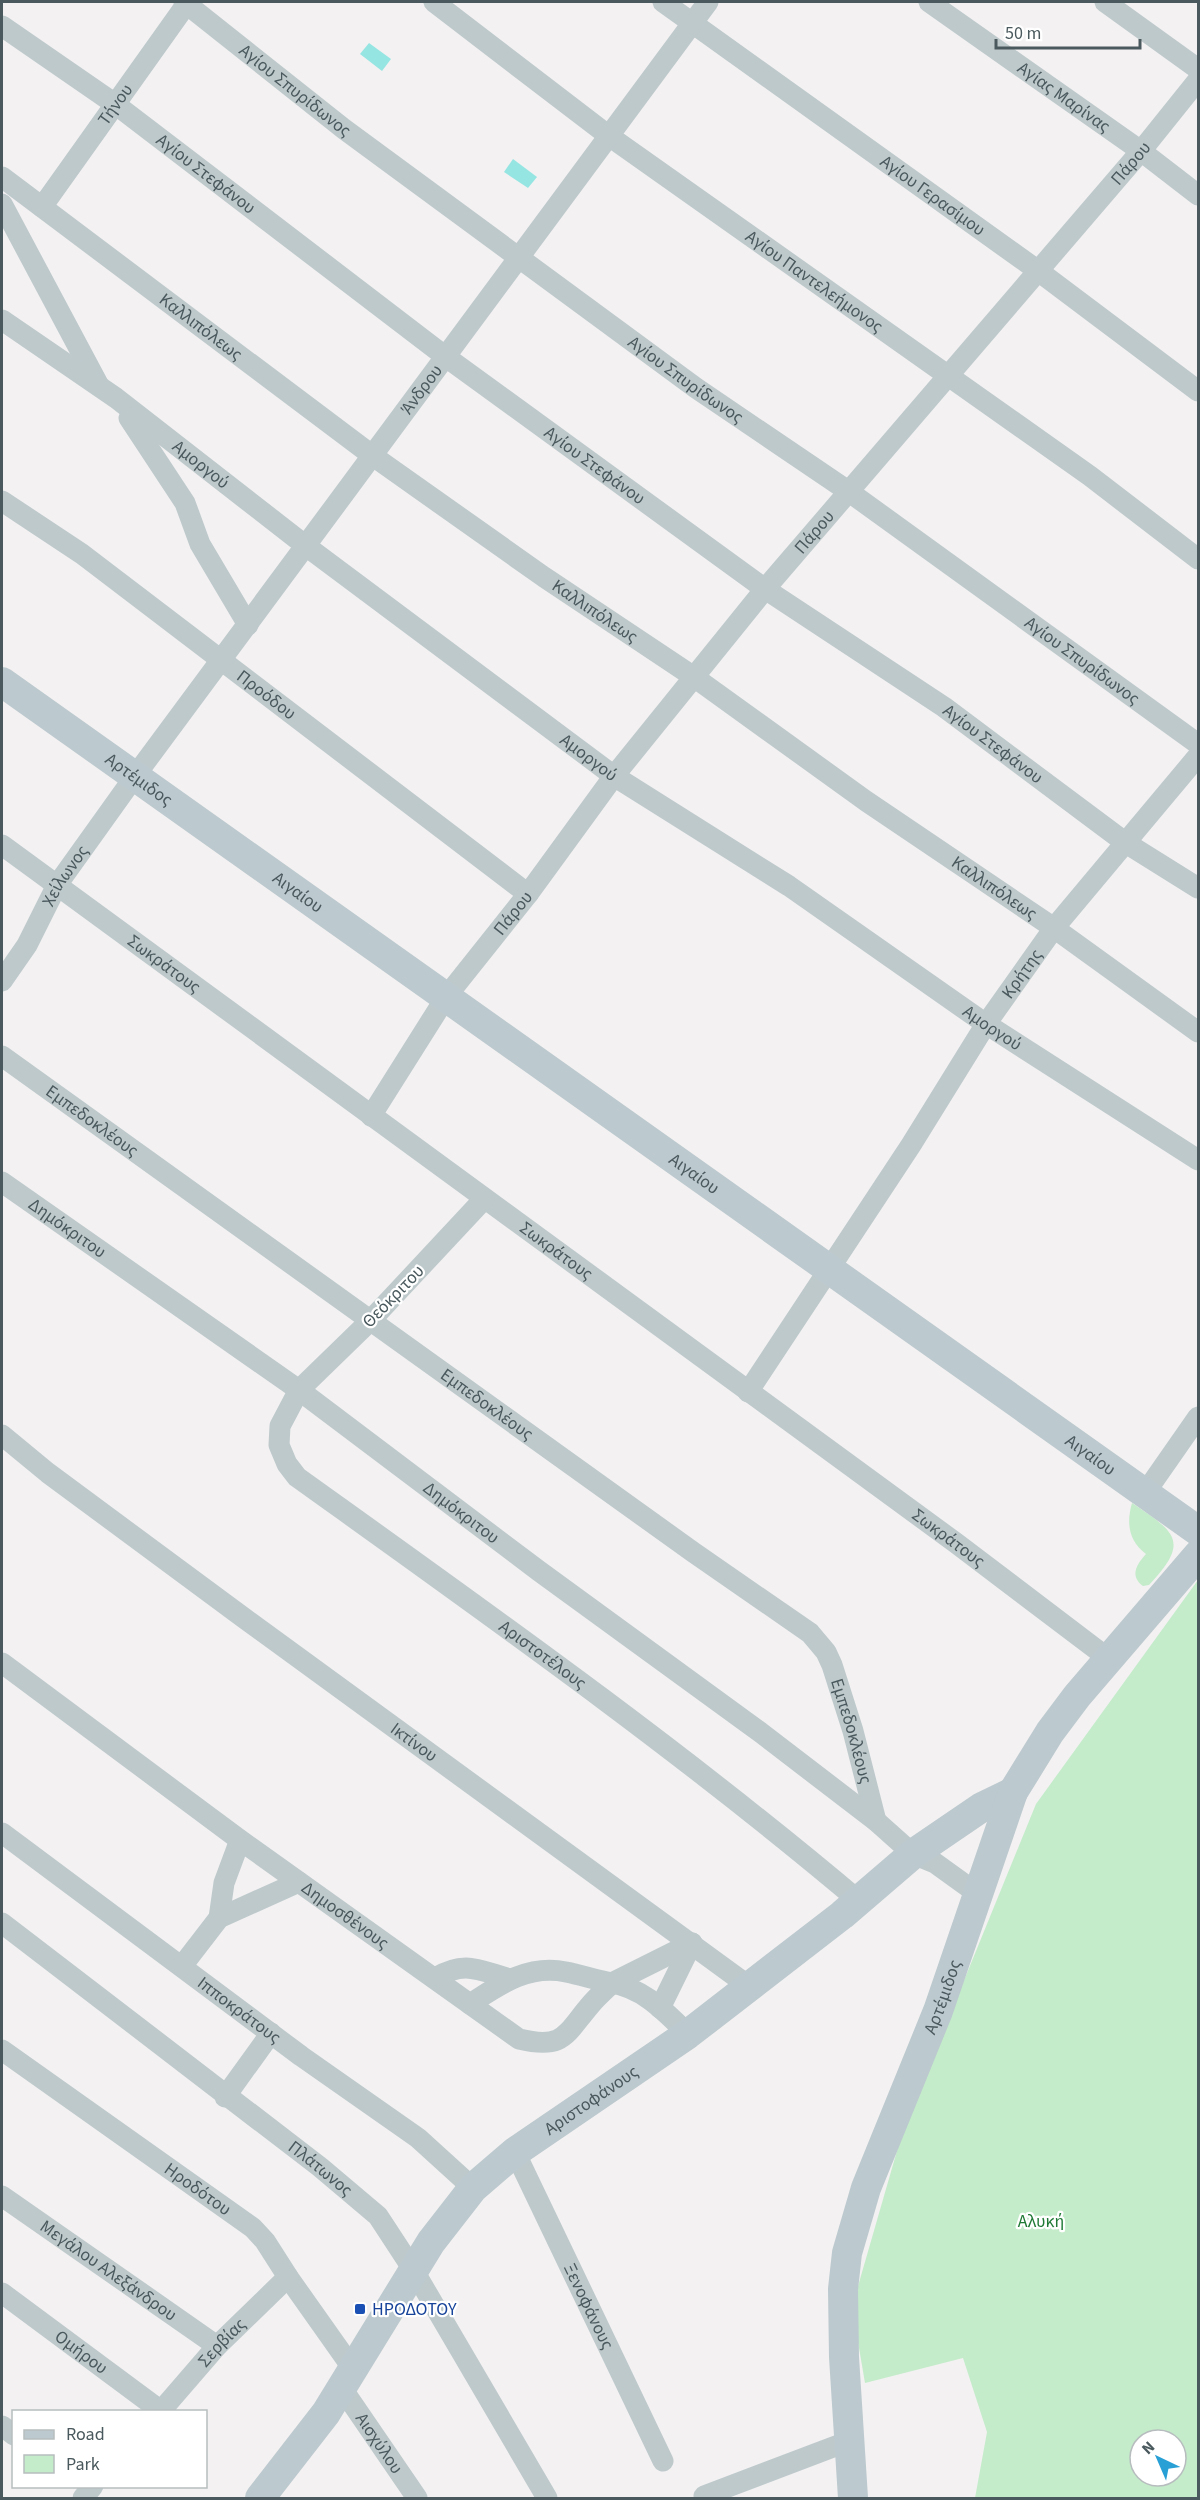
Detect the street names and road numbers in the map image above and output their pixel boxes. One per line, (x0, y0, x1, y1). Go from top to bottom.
street label: Αγίου Σπυρίδωνος (234, 38, 356, 143)
street label: Αγίας Μαρίνας (1012, 56, 1115, 139)
street label: Τήνου (92, 79, 139, 131)
street label: Αγίου Στεφάνου (151, 128, 261, 220)
street label: Πάρου (1105, 136, 1157, 191)
street label: Αγίου Γερασίμου (875, 149, 990, 242)
street label: Αγίου Παντελεήμονος (740, 224, 888, 339)
street label: Καλλιπόλεως (154, 287, 248, 367)
street label: Αγίου Σπυρίδωνος (623, 330, 748, 430)
street label: Άνδρου (395, 359, 449, 420)
street label: Αγίου Στεφάνου (539, 420, 650, 511)
street label: Αμοργού (167, 434, 235, 495)
street label: Πάρου (789, 505, 840, 559)
street label: Καλλιπόλεως (547, 574, 643, 649)
street label: Αγίου Σπυρίδωνος (1019, 611, 1145, 711)
street label: Προόδου (231, 664, 301, 726)
street label: Αγίου Στεφάνου (937, 698, 1048, 790)
street label: Αμοργού (554, 728, 623, 788)
street label: Αρτέμιδος (100, 747, 178, 812)
street label: Χείλωνος (36, 840, 95, 911)
street label: Καλλιπόλεως (946, 850, 1042, 926)
street label: Αιγαίου (267, 866, 328, 919)
street label: Πάρου (488, 886, 539, 941)
street label: Σωκράτους (122, 929, 206, 999)
street label: Κρήτης (996, 944, 1049, 1004)
street label: Αμοργού (957, 999, 1027, 1057)
street label: Εμπεδοκλέους (40, 1079, 144, 1163)
street label: Αιγαίου (664, 1147, 724, 1200)
street label: Δημόκριτου (23, 1192, 111, 1264)
street label: Σωκράτους (514, 1216, 598, 1286)
street label: Θεόκριτου (357, 1259, 430, 1334)
street label: Εμπεδοκλέους (435, 1363, 538, 1447)
street label: Αιγαίου (1060, 1429, 1121, 1482)
street label: Δημόκριτου (418, 1476, 504, 1550)
street label: Σωκράτους (907, 1503, 990, 1574)
street label: Αριστοτέλους (494, 1614, 592, 1696)
street label: Εμπεδοκλέους (824, 1675, 878, 1787)
street label: Ικτίνου (385, 1717, 443, 1768)
street label: Δημοσθένους (296, 1876, 394, 1956)
street label: Αρτέμιδος (918, 1956, 968, 2038)
street label: Ιπποκράτους (192, 1971, 286, 2050)
street label: Αριστοφάνους (539, 2059, 643, 2142)
street label: Πλάτωνος (283, 2135, 358, 2203)
street label: Ηροδότου (159, 2157, 236, 2222)
street label: Μεγάλου Αλεξάνδρου (35, 2214, 182, 2327)
street label: Ξενοφάνους (557, 2259, 620, 2354)
street label: Σερβίας (192, 2312, 252, 2373)
street label: Ομήρου (49, 2324, 113, 2380)
street label: Αισχύλου (349, 2408, 409, 2479)

